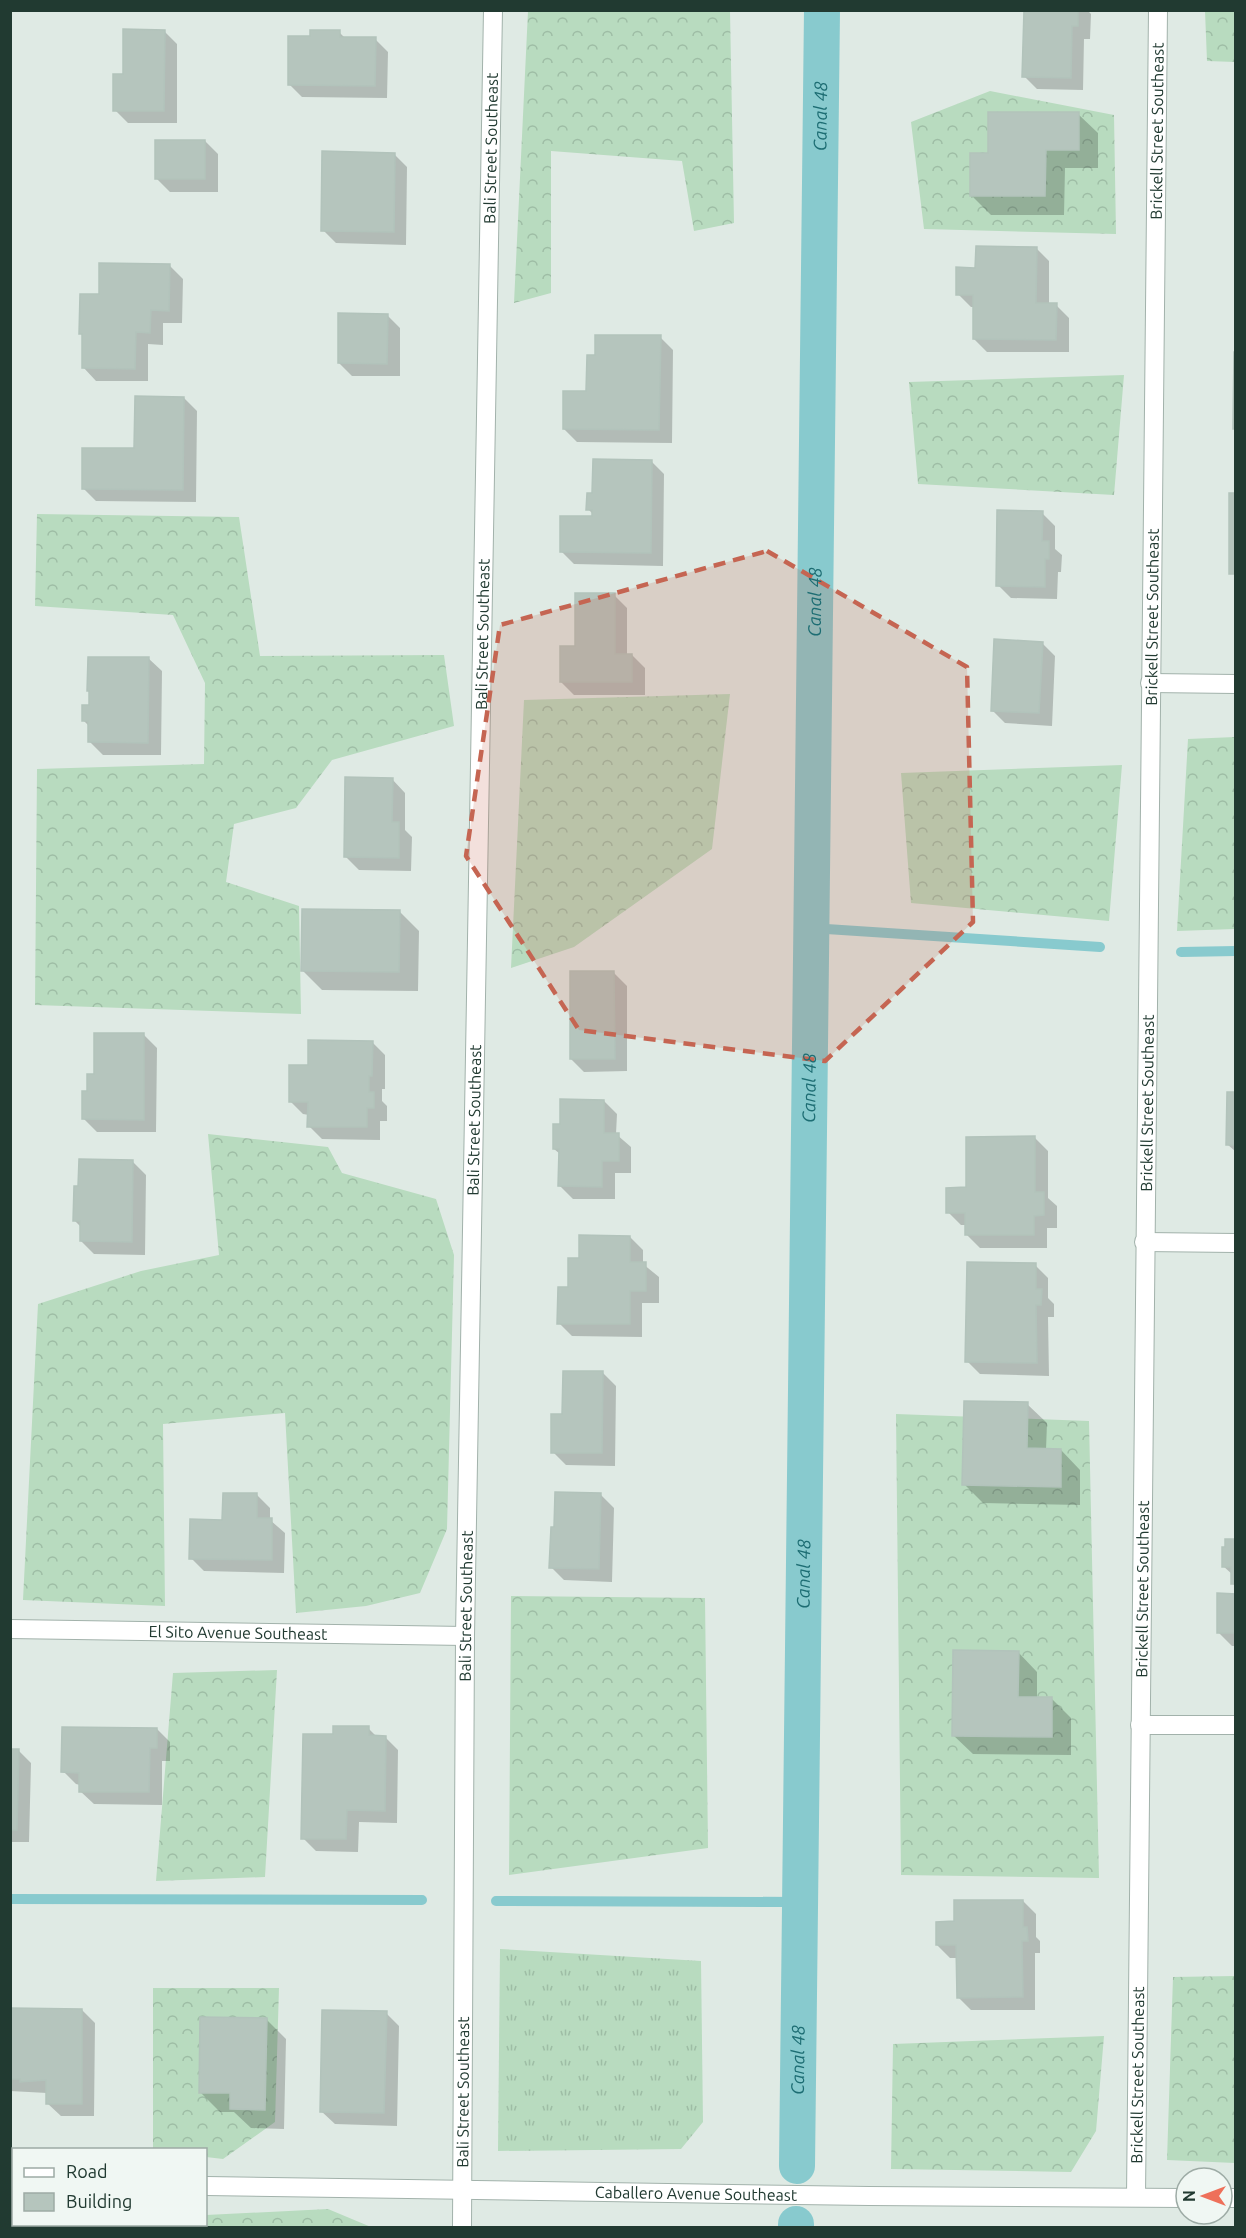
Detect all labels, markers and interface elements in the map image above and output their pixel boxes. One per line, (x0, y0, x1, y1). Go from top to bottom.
street label: Brickell Street Southeast (1147, 42, 1167, 220)
street label: Bali Street Southeast (480, 72, 501, 224)
water label: Canal 48 (809, 81, 830, 151)
street label: Brickell Street Southeast (1142, 528, 1162, 706)
street label: Bali Street Southeast (472, 558, 493, 710)
water label: Canal 48 (804, 567, 825, 637)
street label: Brickell Street Southeast (1137, 1014, 1157, 1192)
street label: Bali Street Southeast (464, 1044, 484, 1196)
water label: Canal 48 (798, 1053, 819, 1123)
street label: Brickell Street Southeast (1132, 1500, 1152, 1678)
street label: Bali Street Southeast (456, 1530, 476, 1682)
water label: Canal 48 (792, 1539, 813, 1609)
street label: El Sito Avenue Southeast (148, 1622, 328, 1643)
street label: Brickell Street Southeast (1127, 1986, 1147, 2164)
street label: Bali Street Southeast (453, 2016, 472, 2168)
water label: Canal 48 (787, 2025, 808, 2095)
legend (12, 2148, 207, 2226)
text: Road (66, 2161, 108, 2181)
north arrow (1174, 2166, 1234, 2226)
street label: Caballero Avenue Southeast (595, 2183, 798, 2204)
text: N (1180, 2190, 1198, 2202)
text: Building (66, 2191, 132, 2211)

